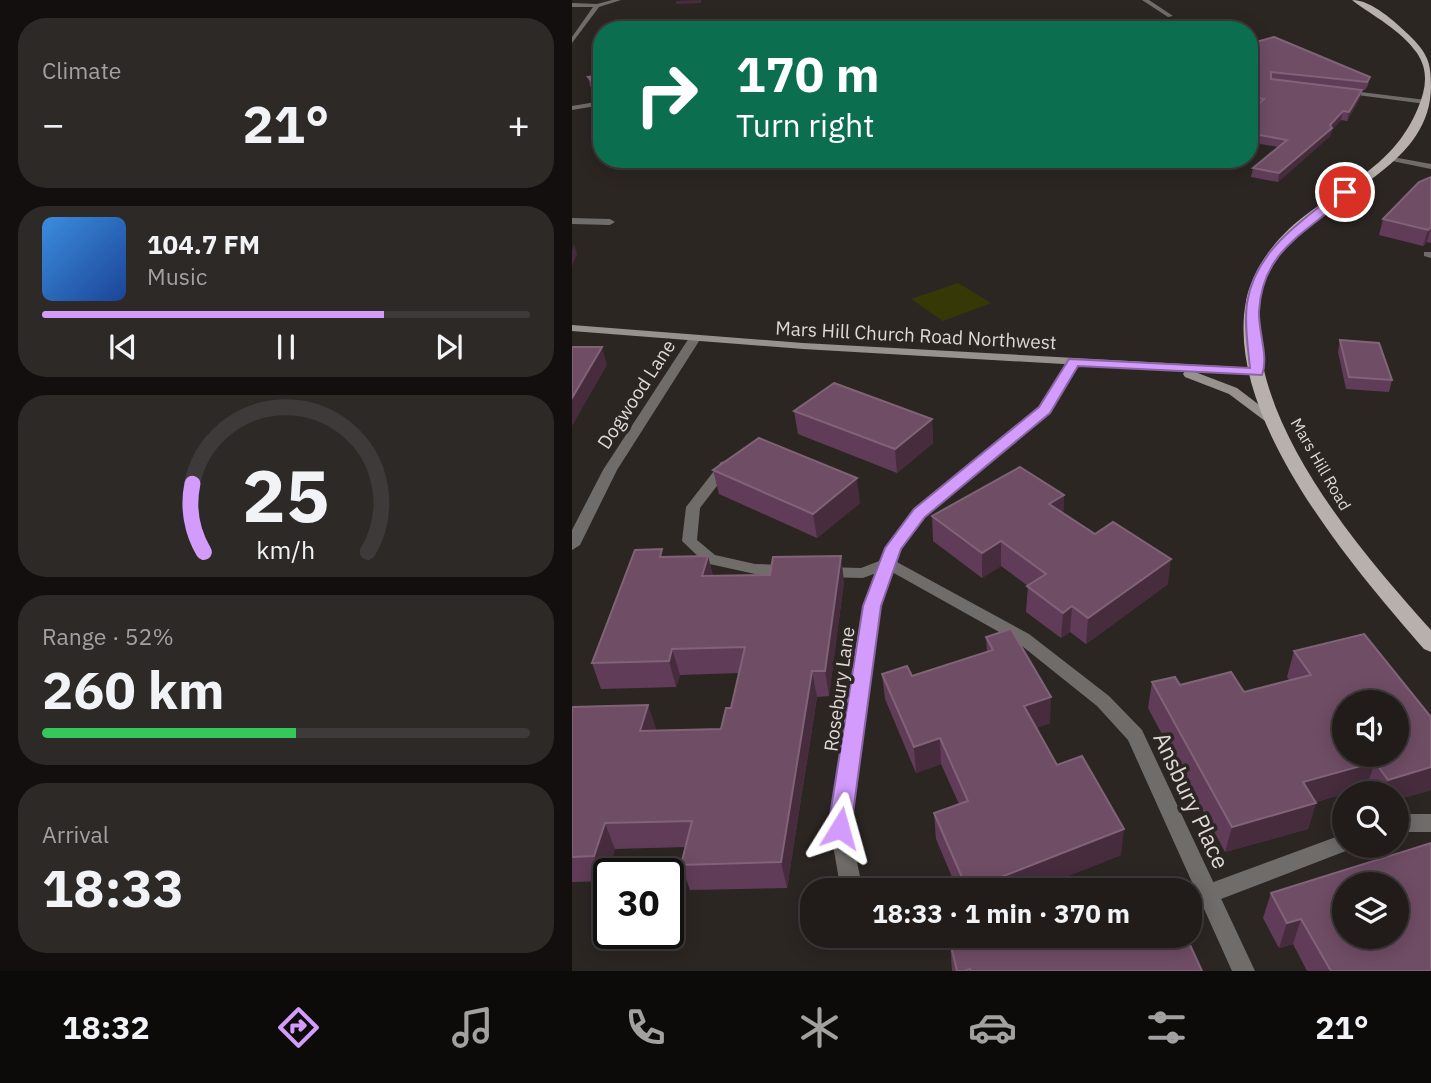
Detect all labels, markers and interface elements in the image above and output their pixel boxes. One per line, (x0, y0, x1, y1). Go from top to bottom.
text: 170 m (736, 42, 880, 105)
icon: right (621, 49, 712, 140)
text: Climate (42, 55, 121, 85)
text: 21° (243, 90, 329, 157)
text: − (42, 99, 65, 148)
text: + (507, 99, 530, 148)
text: Turn right (736, 104, 874, 146)
pin (1315, 162, 1375, 222)
icon: arrive (1326, 173, 1364, 211)
text: 104.7 FM (147, 227, 260, 261)
text: Music (147, 261, 207, 291)
street label: Mars Hill Church Road Northwest (775, 316, 1057, 354)
icon: previous (104, 328, 142, 366)
icon: pause (267, 328, 305, 366)
icon: next (430, 328, 468, 366)
street label: Dogwood Lane (592, 335, 680, 453)
street label: Mars Hill Road (1286, 414, 1356, 514)
text: 25 (242, 447, 330, 542)
text: km/h (257, 532, 315, 565)
text: Range · 52% (42, 621, 174, 651)
street label: Rosebury Lane (818, 625, 860, 753)
text: 260 km (42, 656, 224, 723)
map controls (1332, 690, 1409, 949)
button: sound (1332, 690, 1409, 767)
street label: Ansbury Place (1147, 727, 1237, 873)
button: search (1332, 781, 1409, 858)
position arrow (803, 791, 877, 865)
text: Arrival (42, 819, 109, 849)
text: 18:33 (42, 854, 184, 921)
speed limit sign: 30 (593, 858, 684, 949)
button: layers (1332, 872, 1409, 949)
text: 18:33 · 1 min · 370 m (872, 896, 1130, 930)
icon: directions (274, 1003, 323, 1052)
icon: music (448, 1003, 497, 1052)
icon: phone (621, 1003, 670, 1052)
icon: climate (795, 1003, 844, 1052)
icon: car (968, 1003, 1017, 1052)
icon: filters (1142, 1003, 1191, 1052)
text: 18:32 (62, 1006, 150, 1048)
text: 21° (1315, 1006, 1369, 1048)

